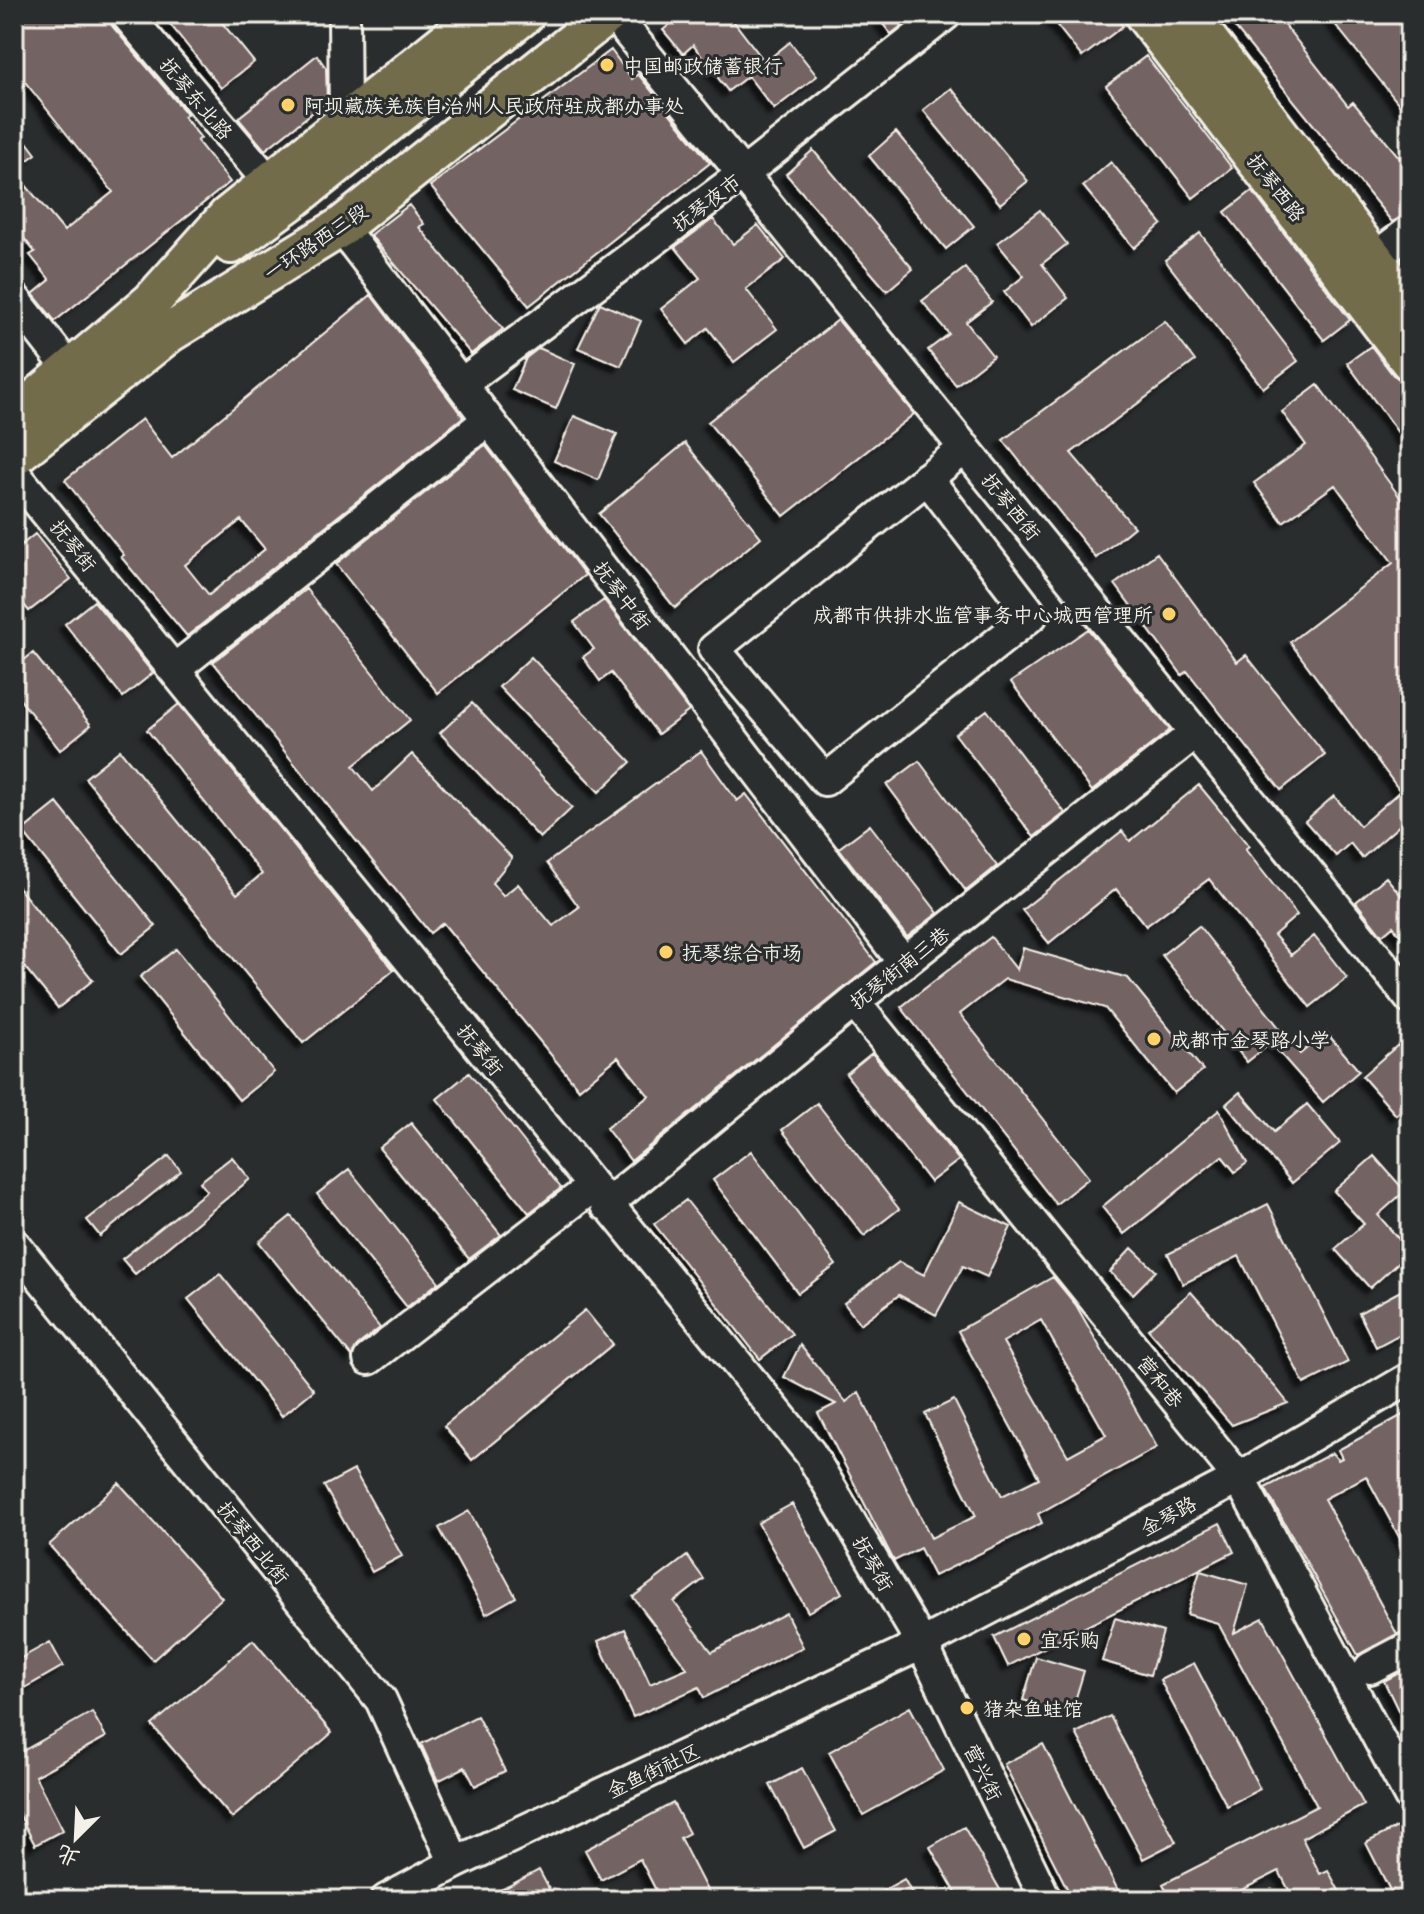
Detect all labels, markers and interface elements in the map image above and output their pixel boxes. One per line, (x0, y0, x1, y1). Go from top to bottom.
street label: 抚琴东北路 (153, 50, 241, 147)
place label: 中国邮政储蓄银行 (623, 50, 783, 80)
marker: 中国邮政储蓄银行 (598, 56, 616, 74)
place label: 阿坝藏族羌族自治州人民政府驻成都办事处 (304, 90, 684, 120)
marker: 阿坝藏族羌族自治州人民政府驻成都办事处 (279, 96, 297, 114)
street label: 抚琴西路 (1241, 146, 1314, 229)
street label: 抚琴夜市 (665, 166, 747, 238)
street label: 一环路西三段 (257, 195, 373, 287)
street label: 抚琴西街 (975, 465, 1049, 547)
street label: 抚琴街 (43, 512, 105, 578)
street label: 抚琴中街 (587, 554, 659, 636)
place label: 成都市供排水监管事务中心城西管理所 (813, 599, 1153, 629)
marker: 成都市供排水监管事务中心城西管理所 (1160, 605, 1178, 623)
street label: 抚琴街南三巷 (842, 918, 956, 1016)
place label: 抚琴综合市场 (682, 937, 802, 967)
marker: 抚琴综合市场 (657, 943, 675, 961)
street label: 抚琴街 (450, 1016, 512, 1082)
place label: 成都市金琴路小学 (1170, 1024, 1330, 1054)
marker: 成都市金琴路小学 (1145, 1030, 1163, 1048)
street label: 营和巷 (1130, 1348, 1192, 1415)
street label: 金琴路 (1134, 1487, 1202, 1542)
street label: 抚琴西北街 (211, 1494, 297, 1590)
street label: 抚琴街 (846, 1530, 902, 1596)
place label: 宜乐购 (1040, 1624, 1100, 1654)
marker: 宜乐购 (1015, 1630, 1033, 1648)
place label: 猪杂鱼蛙馆 (983, 1693, 1083, 1723)
marker: 猪杂鱼蛙馆 (958, 1699, 976, 1717)
street label: 金鱼街社区 (601, 1735, 705, 1805)
street label: 营兴街 (957, 1738, 1011, 1806)
north arrow (36, 1798, 116, 1878)
text: 北 (50, 1838, 84, 1877)

